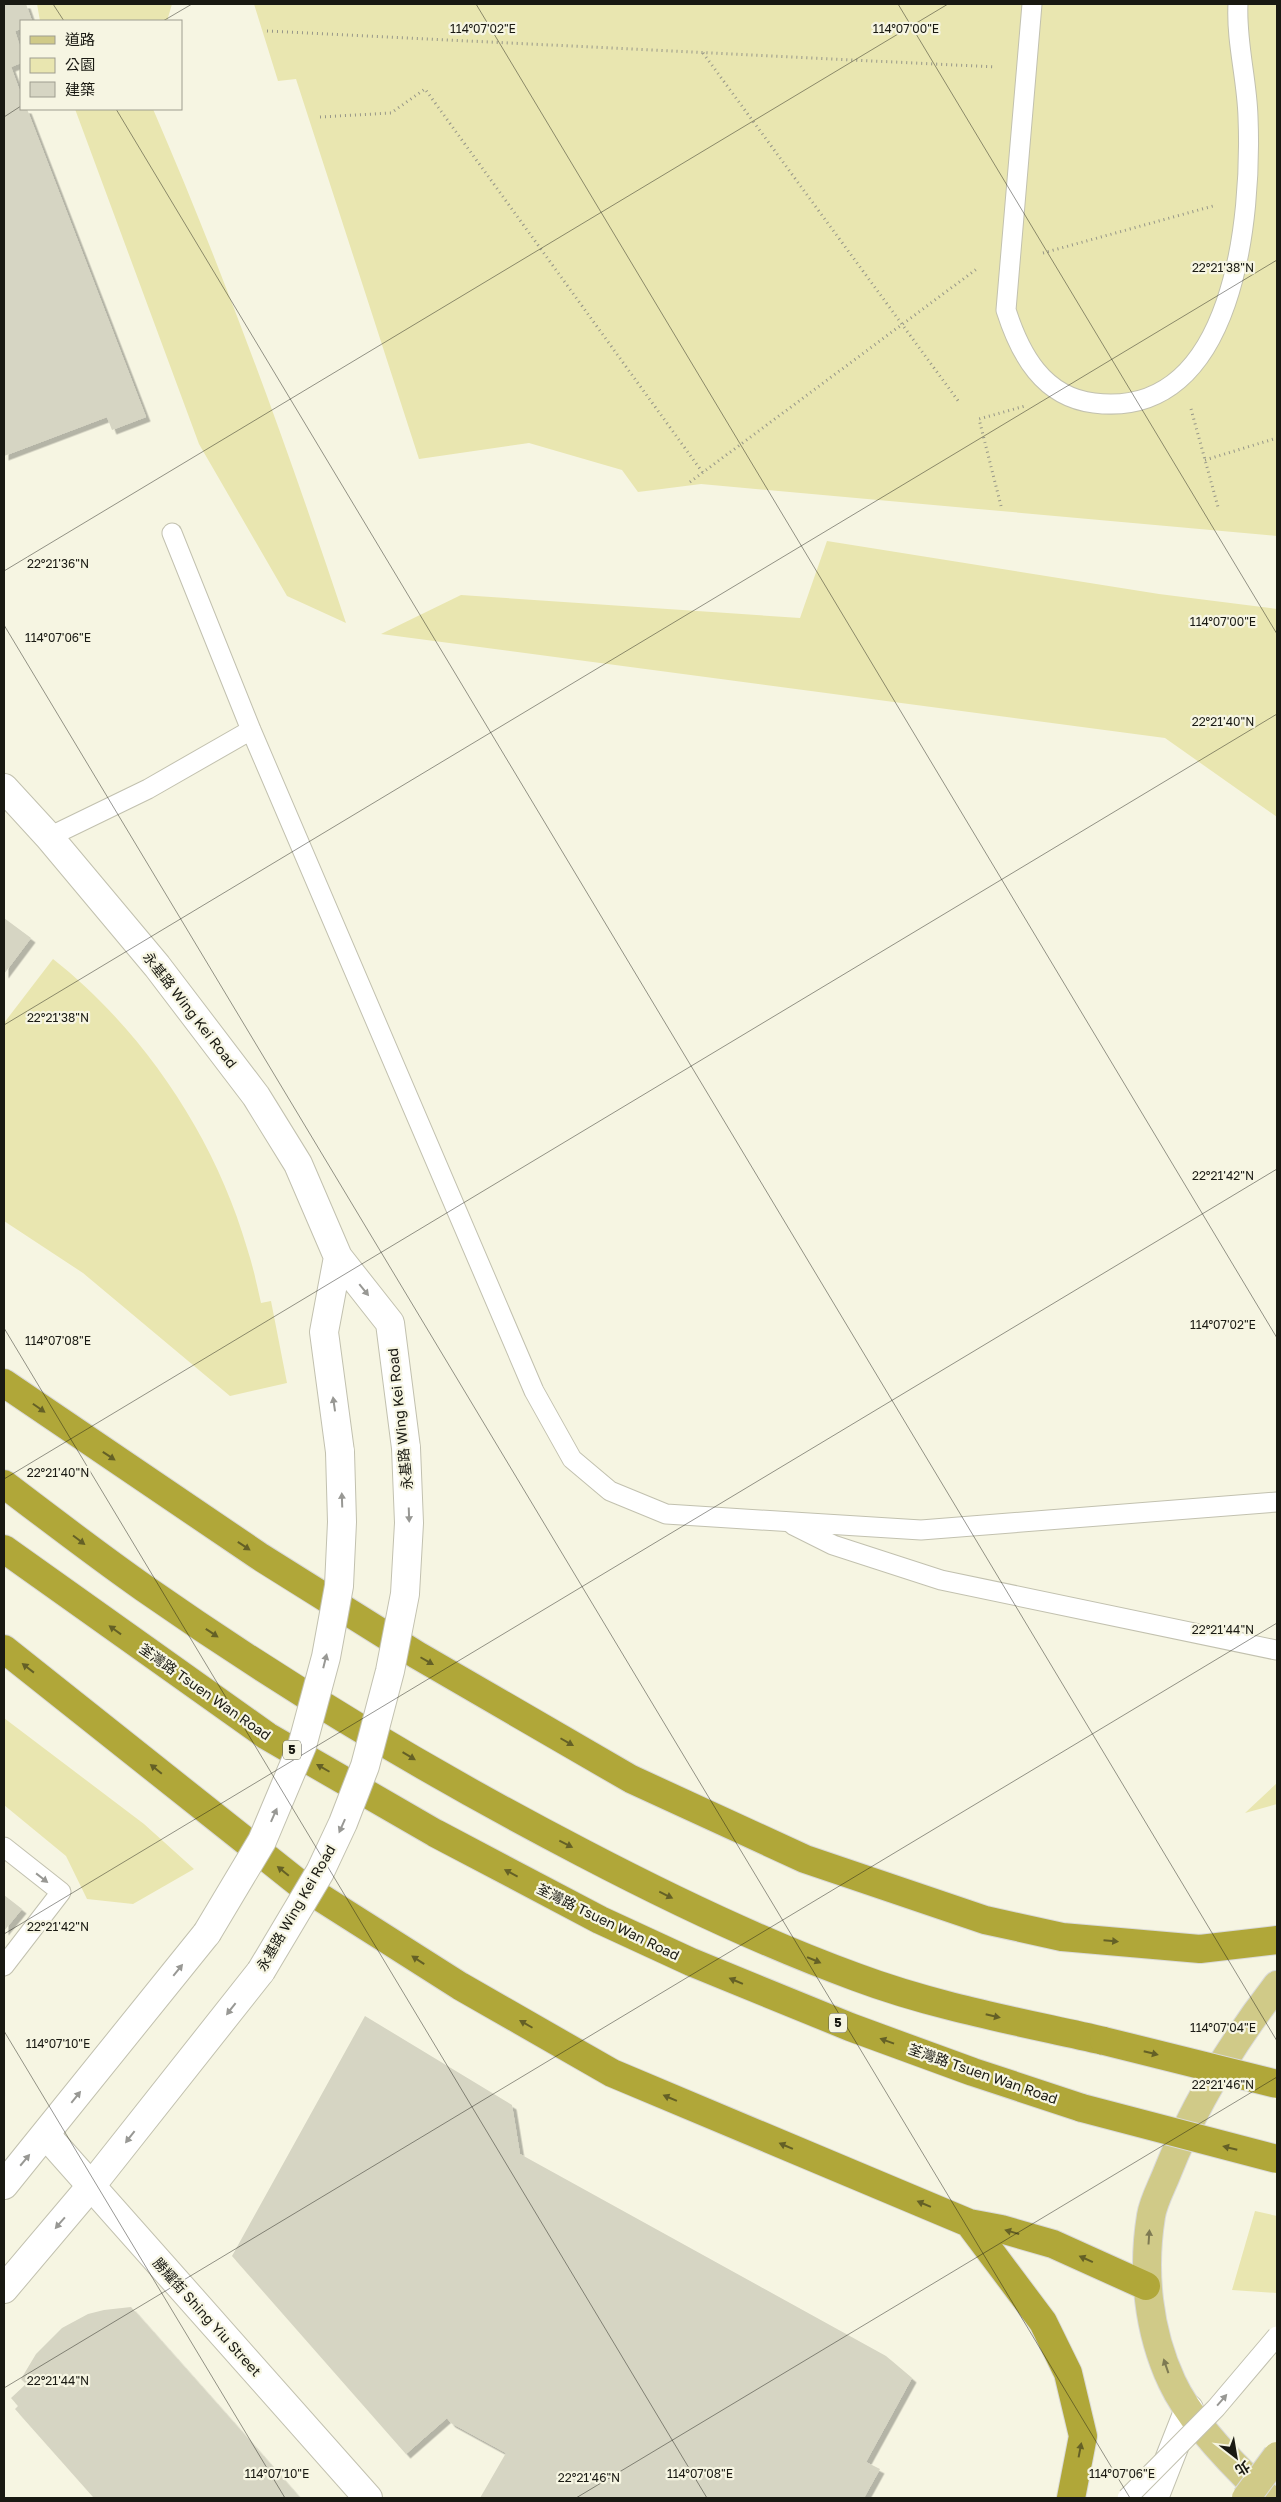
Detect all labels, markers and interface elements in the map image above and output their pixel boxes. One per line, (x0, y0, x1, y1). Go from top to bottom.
legend (20, 20, 182, 110)
text: 114°07'02"E (450, 21, 516, 36)
text: 114°07'00"E (873, 21, 939, 36)
text: 道路 (65, 30, 95, 48)
text: 公園 (65, 55, 95, 73)
text: 建築 (65, 80, 95, 98)
text: 22°21'38"N (1192, 260, 1254, 275)
text: 22°21'36"N (27, 556, 89, 571)
text: 114°07'00"E (1190, 614, 1256, 629)
text: 114°07'06"E (25, 630, 91, 645)
text: 22°21'40"N (1192, 714, 1254, 729)
street label: 永基路 Wing Kei Road (140, 948, 241, 1071)
text: 22°21'38"N (27, 1010, 89, 1025)
text: 22°21'42"N (1192, 1168, 1254, 1183)
one-way arrow (358, 1283, 369, 1296)
text: 114°07'02"E (1190, 1317, 1256, 1332)
text: 114°07'08"E (25, 1333, 91, 1348)
street label: 永基路 Wing Kei Road (384, 1347, 415, 1491)
one-way arrow (330, 1396, 338, 1412)
one-way arrow (32, 1403, 46, 1413)
one-way arrow (103, 1451, 116, 1461)
text: 22°21'40"N (27, 1465, 89, 1480)
one-way arrow (337, 1491, 345, 1507)
one-way arrow (405, 1507, 413, 1523)
one-way arrow (72, 1535, 86, 1545)
one-way arrow (238, 1542, 251, 1551)
text: 22°21'44"N (1192, 1622, 1254, 1637)
one-way arrow (108, 1625, 122, 1635)
one-way arrow (205, 1628, 219, 1638)
street label: 荃灣路 Tsuen Wan Road (136, 1640, 274, 1743)
one-way arrow (321, 1653, 329, 1668)
one-way arrow (420, 1656, 433, 1665)
one-way arrow (22, 1663, 35, 1674)
one-way arrow (561, 1737, 574, 1746)
road number: 5 (283, 1740, 301, 1760)
one-way arrow (403, 1752, 416, 1761)
one-way arrow (150, 1763, 163, 1774)
one-way arrow (316, 1764, 330, 1773)
one-way arrow (270, 1808, 278, 1822)
one-way arrow (337, 1819, 345, 1833)
one-way arrow (559, 1840, 573, 1848)
street label: 永基路 Wing Kei Road (253, 1842, 339, 1974)
one-way arrow (277, 1865, 290, 1876)
one-way arrow (503, 1869, 518, 1877)
one-way arrow (35, 1872, 48, 1883)
street label: 荃灣路 Tsuen Wan Road (534, 1880, 682, 1964)
one-way arrow (659, 1891, 673, 1899)
text: 22°21'42"N (27, 1919, 89, 1934)
one-way arrow (1103, 1937, 1119, 1945)
one-way arrow (412, 1955, 425, 1965)
one-way arrow (807, 1957, 822, 1964)
one-way arrow (172, 1964, 183, 1977)
one-way arrow (729, 1977, 743, 1985)
one-way arrow (225, 2002, 236, 2015)
one-way arrow (985, 2012, 1000, 2020)
road number: 5 (829, 2014, 847, 2032)
one-way arrow (518, 2020, 533, 2028)
text: 114°07'04"E (1190, 2020, 1256, 2035)
text: 114°07'10"E (26, 2036, 90, 2051)
one-way arrow (879, 2037, 894, 2045)
street label: 荃灣路 Tsuen Wan Road (906, 2040, 1060, 2107)
one-way arrow (1144, 2049, 1159, 2057)
text: 22°21'46"N (1192, 2077, 1254, 2092)
one-way arrow (71, 2091, 82, 2104)
one-way arrow (663, 2093, 677, 2101)
one-way arrow (125, 2130, 136, 2143)
one-way arrow (779, 2142, 793, 2150)
one-way arrow (1222, 2144, 1237, 2152)
one-way arrow (19, 2154, 30, 2166)
one-way arrow (917, 2200, 931, 2208)
one-way arrow (54, 2217, 65, 2230)
one-way arrow (1004, 2228, 1019, 2236)
one-way arrow (1146, 2229, 1154, 2245)
street label: 勝耀街 Shing Yiu Street (150, 2254, 265, 2379)
one-way arrow (1079, 2255, 1093, 2263)
one-way arrow (1162, 2358, 1169, 2373)
text: 22°21'44"N (27, 2373, 89, 2388)
one-way arrow (1216, 2395, 1228, 2407)
north arrow (1211, 2432, 1261, 2482)
one-way arrow (1077, 2442, 1085, 2458)
text: 北 (1233, 2458, 1253, 2479)
text: 114°07'10"E (245, 2466, 309, 2481)
text: 114°07'08"E (667, 2466, 733, 2481)
text: 114°07'06"E (1089, 2466, 1155, 2481)
text: 22°21'46"N (558, 2470, 620, 2485)

